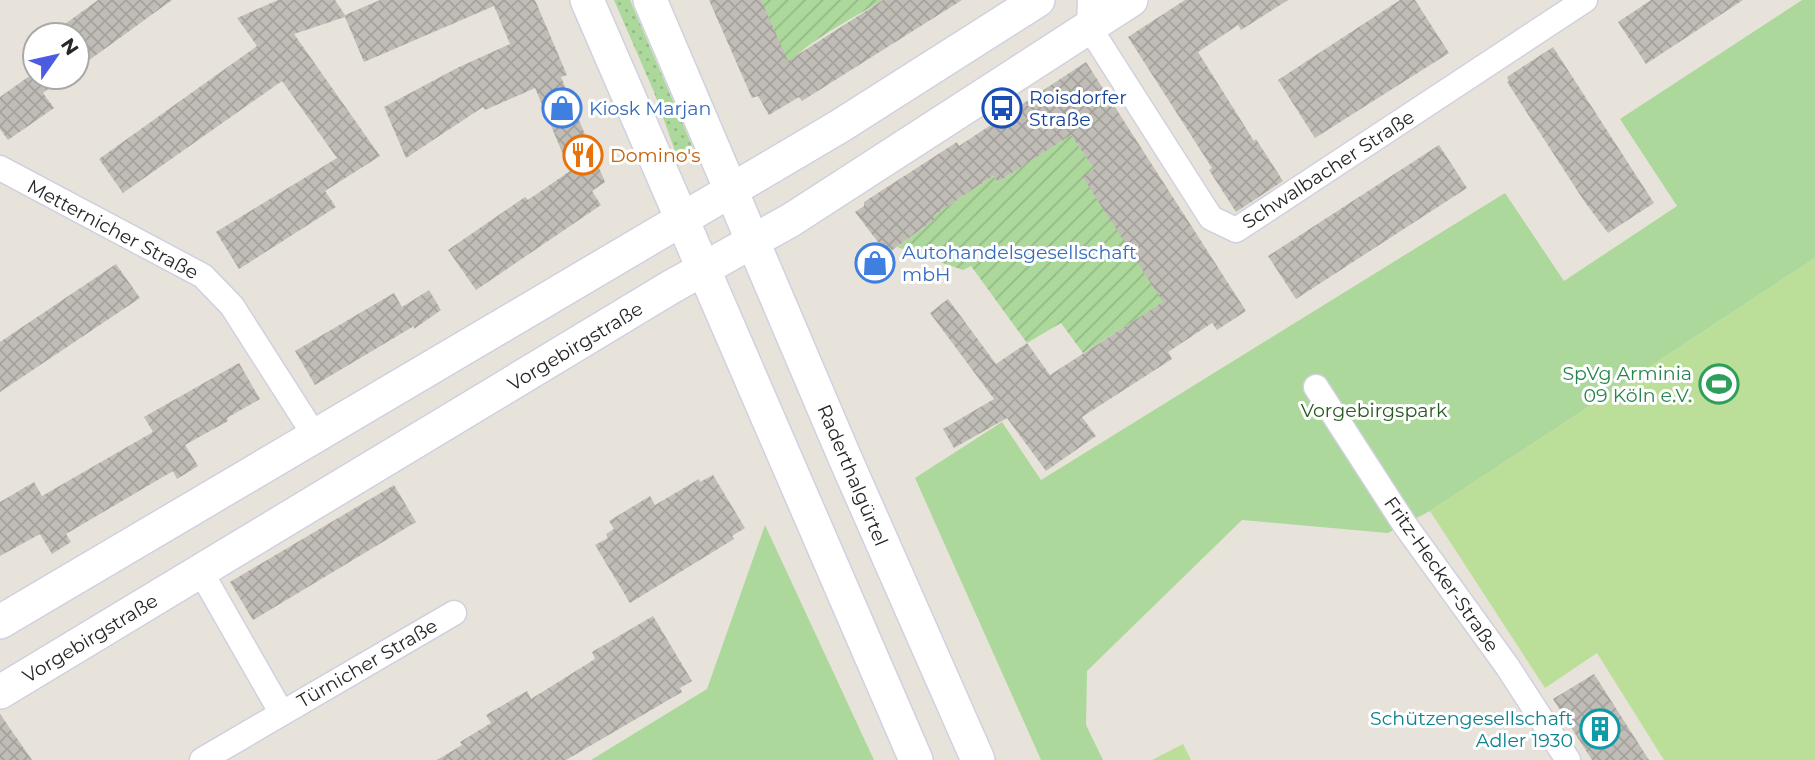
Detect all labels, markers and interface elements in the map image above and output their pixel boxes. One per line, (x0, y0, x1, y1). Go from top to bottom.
north arrow (21, 21, 91, 91)
text: N (56, 34, 84, 60)
place label: Roisdorfer Straße (1029, 86, 1127, 131)
shop icon: Kiosk Marjan (541, 87, 583, 129)
bus stop icon: Roisdorfer Straße (981, 87, 1023, 129)
place label: Kiosk Marjan (589, 97, 711, 120)
street label: Schwalbacher Straße (1238, 105, 1419, 234)
restaurant icon: Domino's (562, 134, 604, 176)
place label: Domino's (610, 144, 700, 167)
street label: Metternicher Straße (23, 175, 202, 284)
place label: Autohandelsgesellschaft mbH (902, 241, 1137, 286)
shop icon: Autohandelsgesellschaft mbH (854, 242, 896, 284)
street label: Vorgebirgstraße (504, 297, 647, 396)
place label: SpVg Arminia 09 Köln e.V. (1562, 362, 1692, 407)
sports icon: SpVg Arminia 09 Köln e.V. (1698, 363, 1740, 405)
park label: Vorgebirgspark (1301, 399, 1448, 422)
street label: Raderthalgürtel (812, 401, 893, 549)
street label: Fritz-Hecker-Straße (1379, 492, 1504, 656)
street label: Vorgebirgstraße (19, 589, 162, 688)
street label: Türnicher Straße (293, 614, 441, 713)
place label: Schützengesellschaft Adler 1930 (1370, 707, 1573, 752)
building icon: Schützengesellschaft Adler 1930 (1579, 708, 1621, 750)

